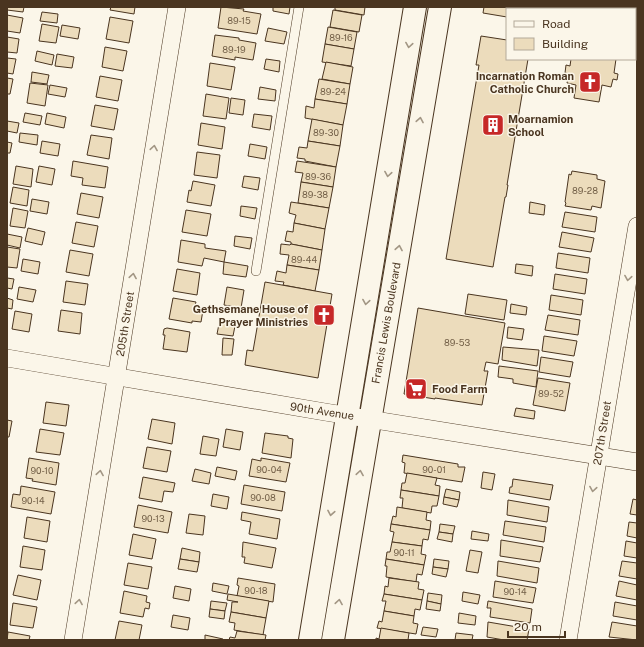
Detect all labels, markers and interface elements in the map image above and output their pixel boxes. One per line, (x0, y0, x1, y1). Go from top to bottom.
legend (506, 8, 636, 60)
house number: 89-15 (227, 15, 251, 26)
text: Road (542, 17, 570, 31)
house number: 89-16 (329, 32, 353, 43)
text: Building (542, 37, 588, 51)
one-way arrow (405, 42, 413, 49)
house number: 89-19 (222, 44, 246, 55)
church icon: Incarnation Roman Catholic Church (577, 69, 603, 95)
place label: Incarnation Roman Catholic Church (476, 70, 574, 95)
house number: 89-24 (320, 86, 346, 97)
building icon: Moarnamion School (480, 112, 506, 138)
place label: Moarnamion School (508, 113, 573, 138)
one-way arrow (416, 117, 424, 123)
house number: 89-30 (313, 127, 339, 138)
one-way arrow (149, 145, 158, 151)
house number: 89-36 (305, 171, 331, 182)
one-way arrow (384, 171, 392, 177)
house number: 89-28 (572, 185, 598, 196)
house number: 89-38 (302, 189, 328, 200)
one-way arrow (394, 245, 402, 252)
house number: 89-44 (291, 254, 317, 265)
street label: Francis Lewis Boulevard (369, 261, 403, 385)
one-way arrow (128, 273, 137, 279)
one-way arrow (624, 275, 633, 281)
street label: 205th Street (114, 291, 136, 357)
one-way arrow (363, 299, 371, 305)
church icon: Gethsemane House of Prayer Ministries (311, 302, 337, 328)
place label: Gethsemane House of Prayer Ministries (193, 303, 309, 328)
house number: 89-53 (444, 337, 470, 348)
supermarket icon: Food Farm (403, 376, 429, 402)
place label: Food Farm (432, 383, 488, 395)
house number: 89-52 (538, 388, 564, 399)
street label: 90th Avenue (289, 400, 355, 422)
street label: 207th Street (591, 400, 613, 466)
house number: 90-04 (256, 464, 282, 475)
house number: 90-01 (422, 464, 446, 475)
house number: 90-10 (31, 465, 54, 476)
one-way arrow (96, 470, 104, 476)
one-way arrow (356, 470, 364, 476)
one-way arrow (589, 486, 598, 492)
house number: 90-08 (250, 492, 276, 503)
house number: 90-14 (21, 495, 45, 506)
one-way arrow (327, 510, 336, 516)
house number: 90-13 (141, 513, 165, 524)
house number: 90-11 (393, 547, 415, 558)
house number: 90-18 (244, 585, 268, 596)
house number: 90-14 (503, 586, 527, 597)
one-way arrow (74, 598, 83, 605)
one-way arrow (334, 598, 343, 605)
scale bar (508, 613, 565, 639)
text: 20 m (514, 620, 542, 634)

